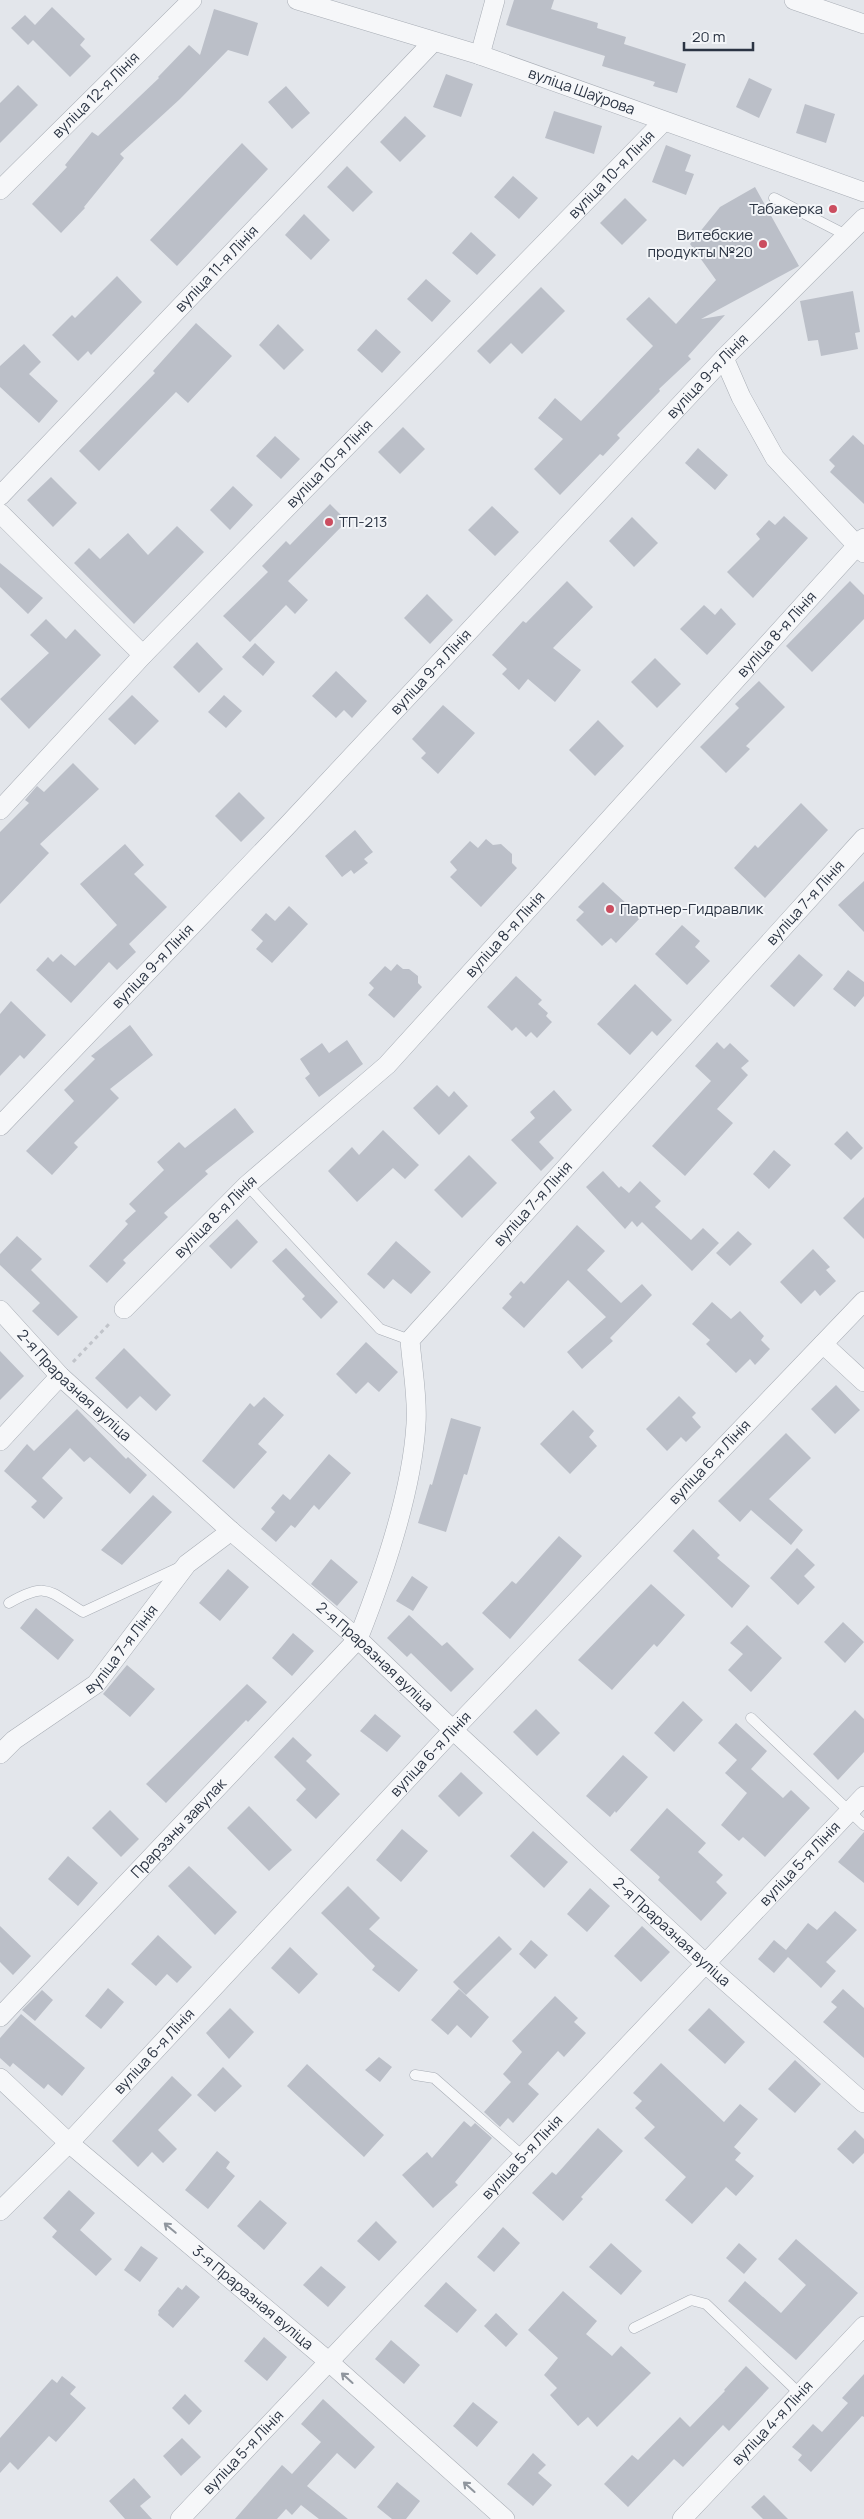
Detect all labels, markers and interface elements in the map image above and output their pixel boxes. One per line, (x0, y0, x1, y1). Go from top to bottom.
scale bar (684, 20, 753, 52)
text: 20 m (692, 26, 725, 47)
street label: вуліца 12-я Лінія (47, 47, 144, 143)
street label: вуліца Шаўрова (526, 62, 638, 120)
street label: вуліца 10-я Лінія (563, 126, 659, 223)
place label: Табакерка (749, 198, 823, 219)
marker: Табакерка (827, 203, 839, 215)
street label: вуліца 11-я Лінія (170, 220, 263, 316)
place label: Витебские продукты №20 (647, 224, 753, 262)
marker: Витебские продукты №20 (757, 238, 769, 250)
street label: вуліца 9-я Лінія (662, 329, 753, 423)
street label: вуліца 10-я Лінія (281, 415, 377, 512)
place label: ТП-213 (339, 511, 387, 532)
marker: ТП-213 (323, 516, 335, 528)
street label: вуліца 8-я Лінія (732, 586, 821, 682)
street label: вуліца 9-я Лінія (385, 624, 476, 719)
street label: вуліца 7-я Лінія (761, 855, 849, 950)
street label: вуліца 8-я Лінія (460, 887, 549, 982)
place label: Партнер-Гидравлик (620, 898, 764, 919)
marker: Партнер-Гидравлик (604, 903, 616, 915)
street label: вуліца 9-я Лінія (107, 919, 198, 1013)
street label: вуліца 7-я Лінія (489, 1156, 577, 1251)
street label: вуліца 8-я Лінія (169, 1170, 261, 1263)
street label: 2-я Праразная вуліца (13, 1325, 136, 1446)
street label: вуліца 6-я Лінія (664, 1415, 755, 1509)
street label: 2-я Праразная вуліца (312, 1597, 438, 1716)
street label: вуліца 7-я Лінія (81, 1600, 163, 1699)
street label: вуліца 6-я Лінія (385, 1706, 476, 1801)
street label: Прарэзны завулак (126, 1773, 231, 1882)
street label: вуліца 5-я Лінія (754, 1816, 845, 1910)
street label: 2-я Праразная вуліца (609, 1872, 735, 1991)
street label: вуліца 6-я Лінія (109, 2004, 199, 2098)
street label: вуліца 5-я Лінія (477, 2110, 567, 2204)
one-way arrow (164, 2223, 177, 2234)
street label: 3-я Праразная вуліца (188, 2240, 318, 2354)
one-way arrow (341, 2373, 354, 2384)
street label: вуліца 4-я Лінія (727, 2376, 817, 2470)
street label: вуліца 5-я Лінія (198, 2405, 288, 2499)
one-way arrow (462, 2481, 475, 2492)

